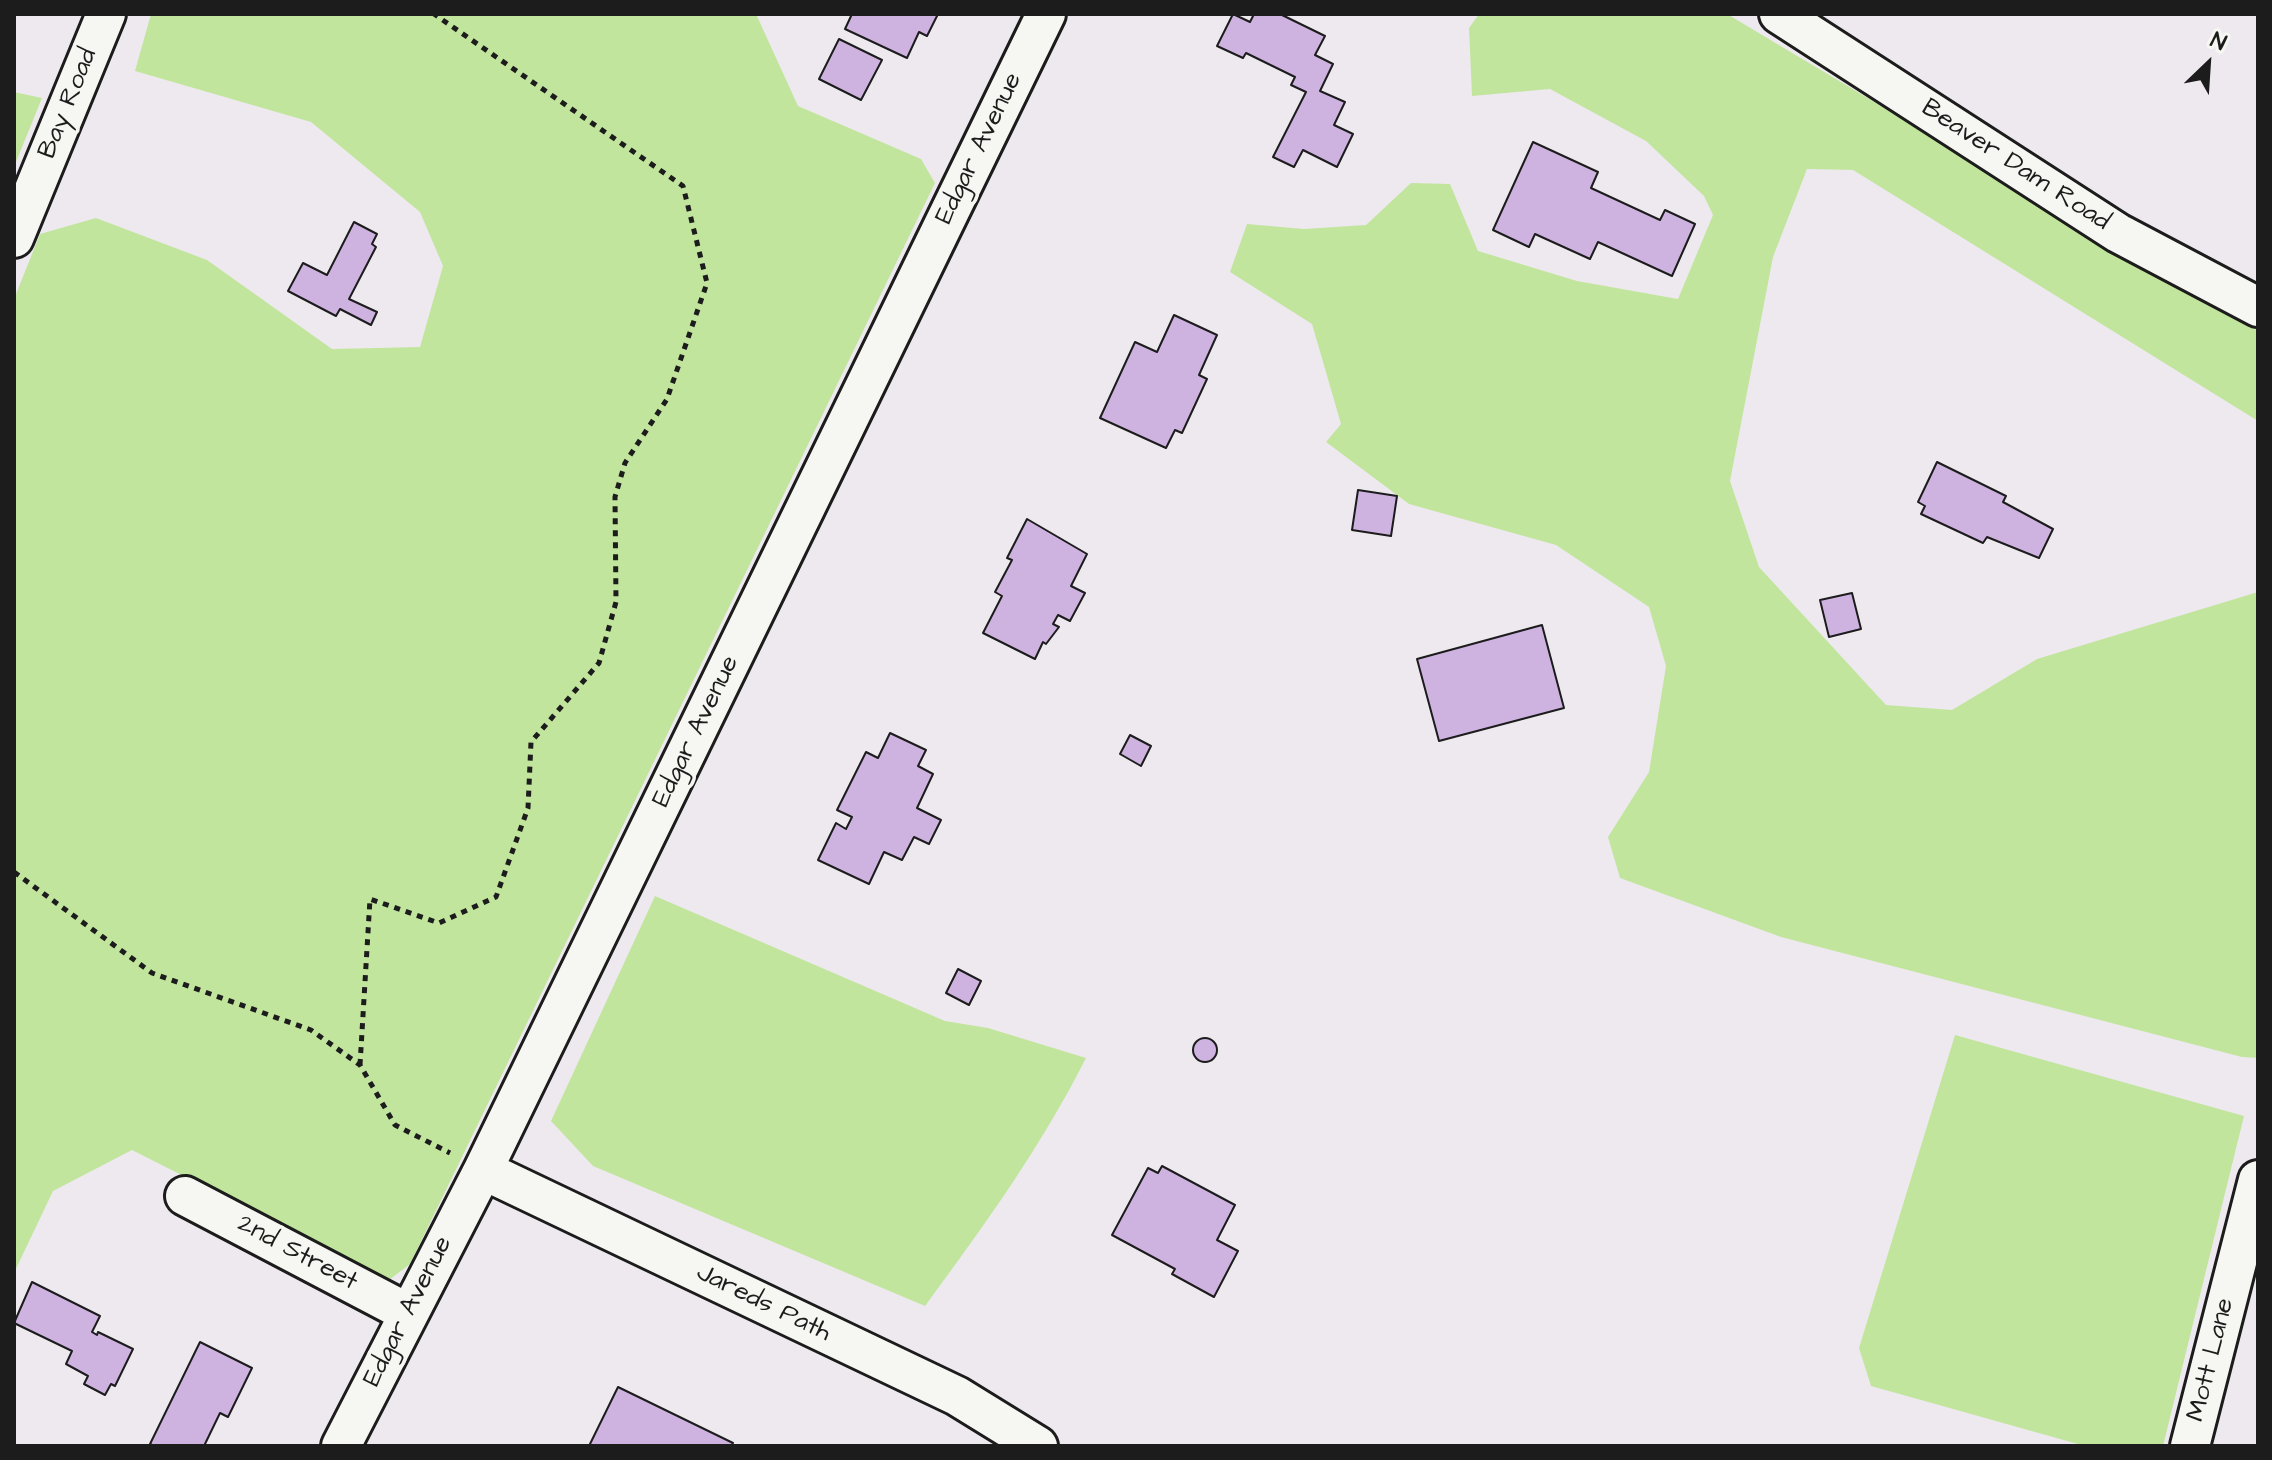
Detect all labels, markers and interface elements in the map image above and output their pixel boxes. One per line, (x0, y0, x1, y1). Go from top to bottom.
north arrow (2168, 24, 2248, 104)
text: N (2206, 25, 2231, 59)
street label: Bay Road (33, 44, 105, 164)
street label: Edgar Avenue (930, 68, 1030, 230)
street label: Beaver Dam Road (1915, 93, 2115, 239)
street label: Edgar Avenue (647, 651, 747, 813)
street label: 2nd Street (231, 1209, 363, 1299)
street label: Edgar Avenue (358, 1232, 460, 1392)
street label: Jareds Path (691, 1258, 835, 1350)
street label: Mott Lane (2182, 1295, 2242, 1425)

